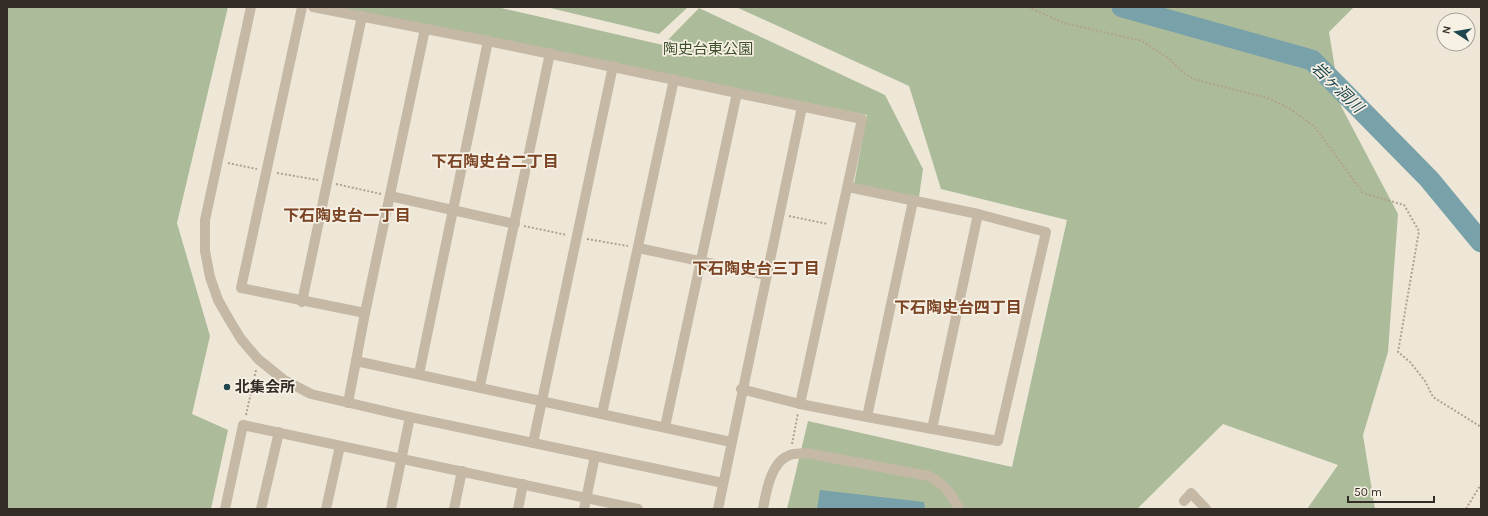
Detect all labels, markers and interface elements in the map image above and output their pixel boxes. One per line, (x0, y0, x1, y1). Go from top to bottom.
north arrow (1436, 12, 1476, 52)
text: N (1440, 25, 1454, 35)
park label: 陶史台東公園 (663, 40, 753, 58)
water label: 岩ヶ洞川 (1308, 58, 1369, 118)
district label: 下石陶史台二丁目 (431, 152, 559, 171)
district label: 下石陶史台一丁目 (283, 206, 411, 225)
district label: 下石陶史台三丁目 (692, 259, 820, 278)
district label: 下石陶史台四丁目 (894, 298, 1022, 317)
place label: 北集会所 (235, 378, 295, 396)
marker: 北集会所 (222, 382, 232, 392)
scale bar (1348, 478, 1434, 504)
text: 50 m (1354, 485, 1382, 499)

